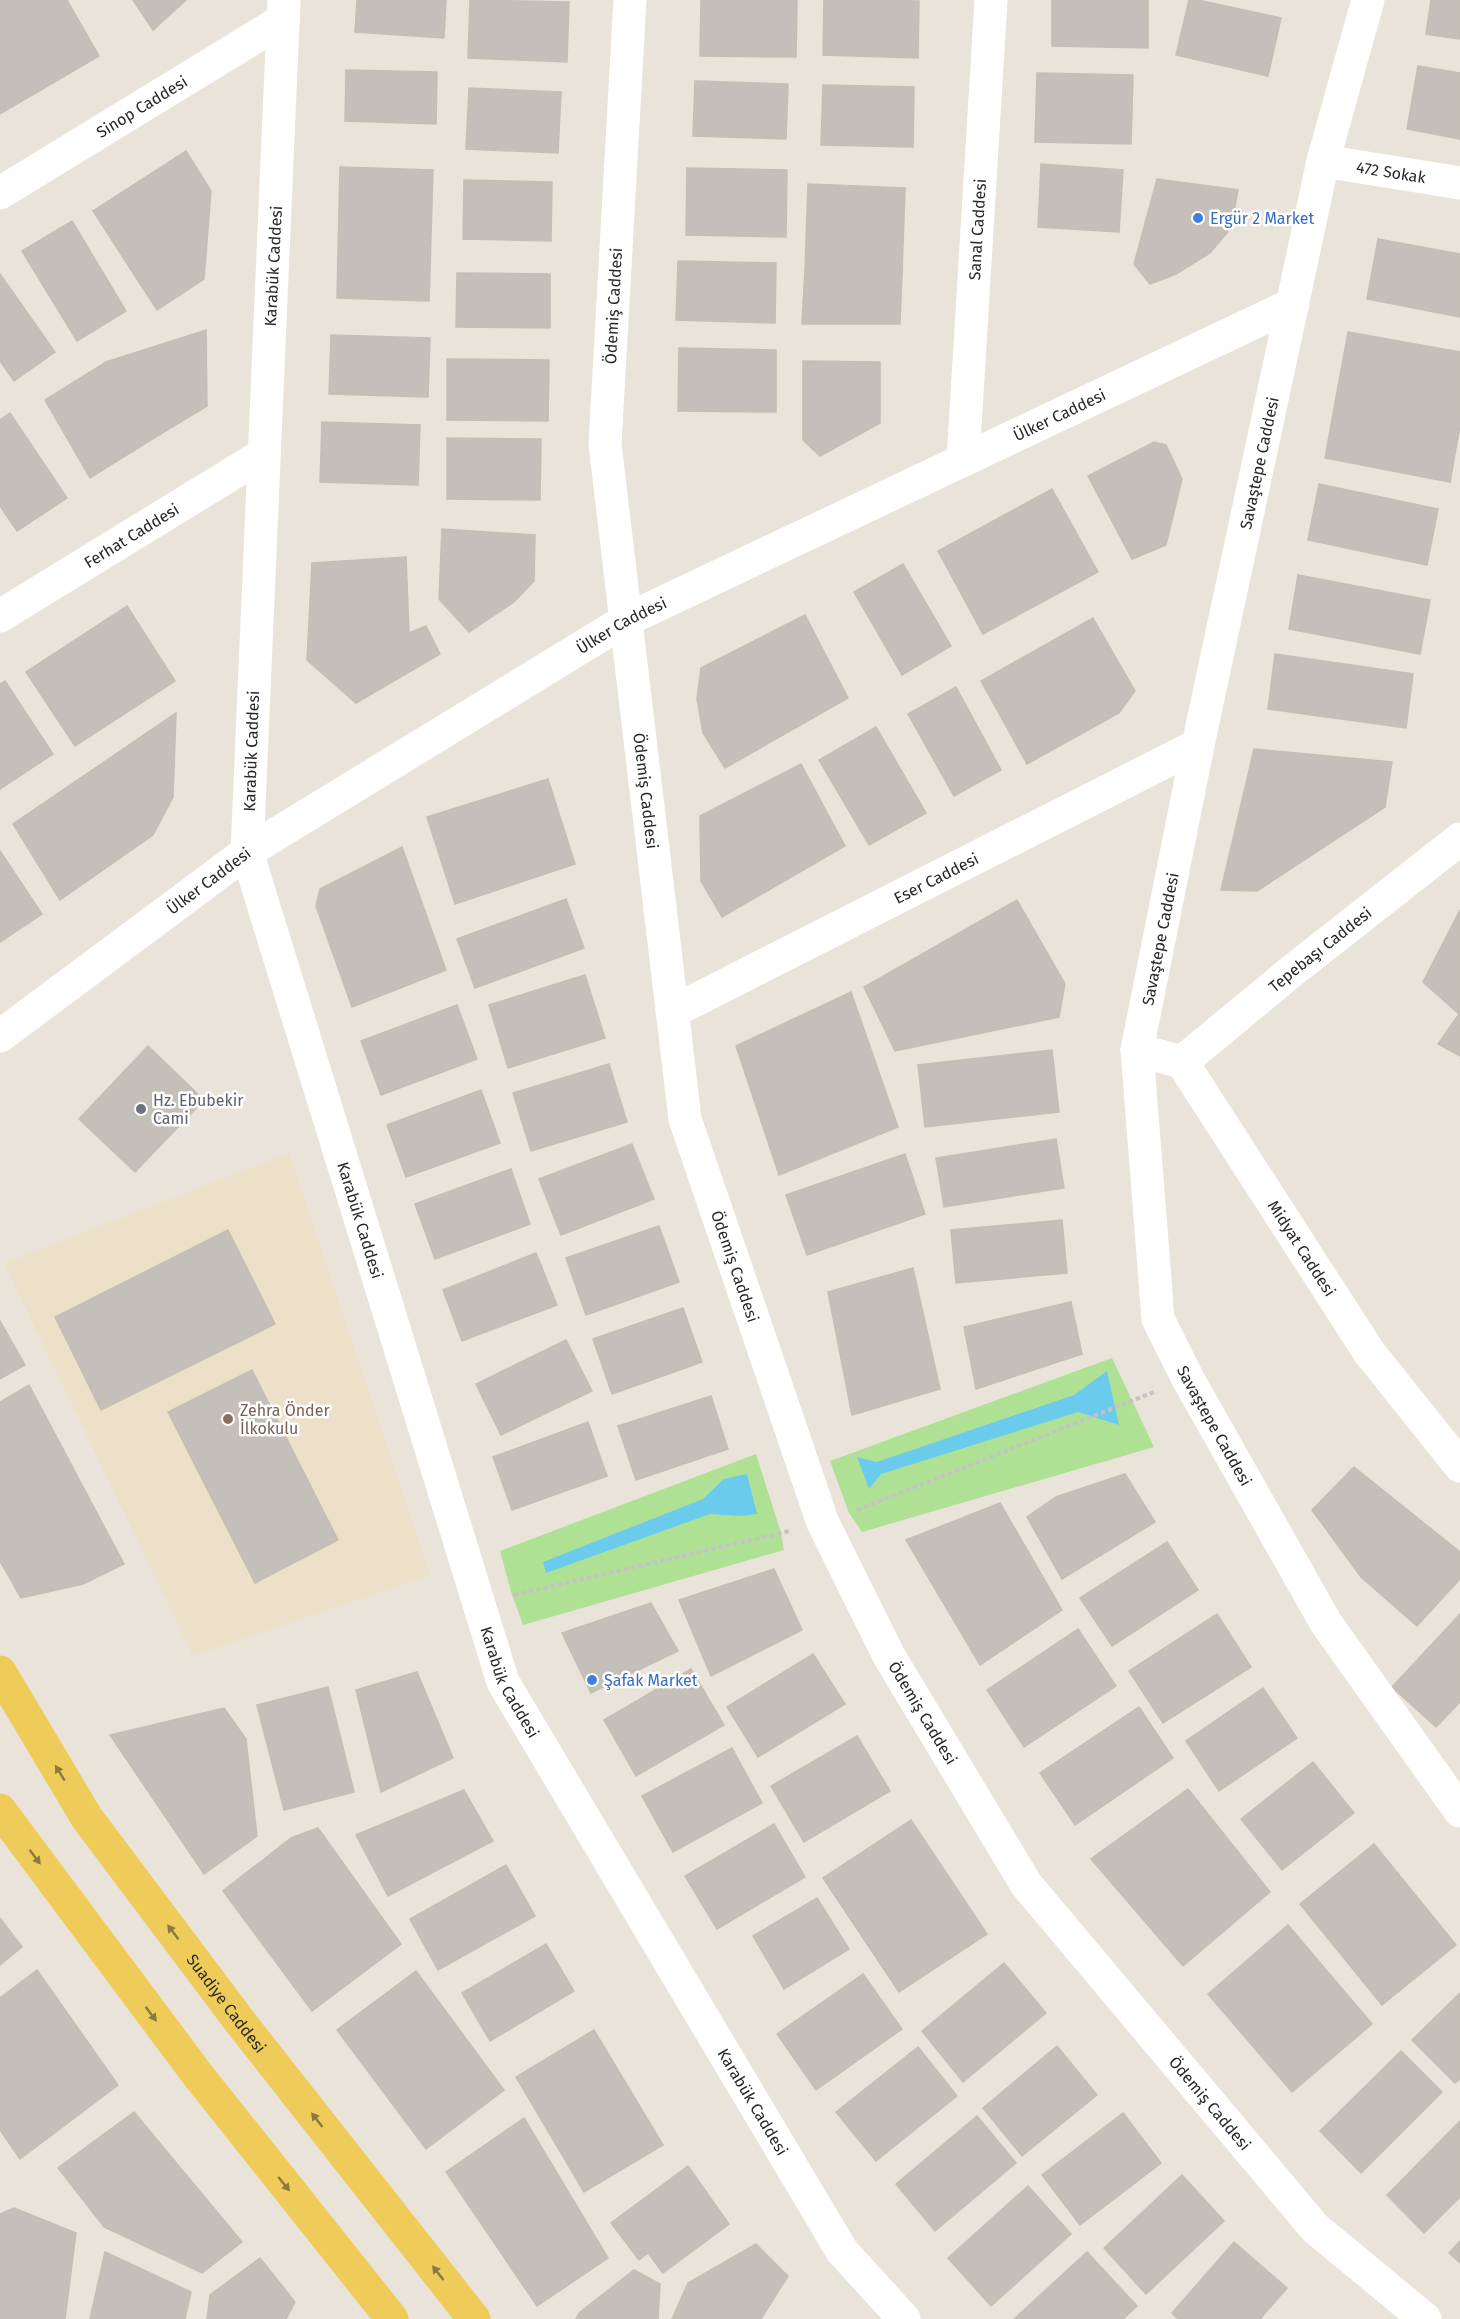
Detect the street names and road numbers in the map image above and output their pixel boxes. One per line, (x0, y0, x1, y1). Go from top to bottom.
street label: Sinop Caddesi (93, 72, 191, 142)
street label: 472 Sokak (1355, 157, 1428, 188)
street label: Sanal Caddesi (965, 178, 990, 281)
street label: Karabük Caddesi (261, 205, 286, 327)
street label: Ödemiş Caddesi (601, 247, 627, 365)
street label: Ülker Caddesi (1010, 385, 1109, 445)
street label: Savaştepe Caddesi (1236, 395, 1284, 531)
street label: Ferhat Caddesi (81, 500, 182, 572)
street label: Ülker Caddesi (573, 593, 670, 658)
street label: Karabük Caddesi (240, 690, 263, 812)
street label: Ödemiş Caddesi (629, 732, 662, 850)
street label: Ülker Caddesi (163, 844, 255, 919)
street label: Eser Caddesi (891, 849, 982, 908)
street label: Savaştepe Caddesi (1138, 871, 1184, 1007)
street label: Tepebaşı Caddesi (1265, 903, 1375, 996)
street label: Karabük Caddesi (333, 1160, 387, 1281)
street label: Midyat Caddesi (1264, 1197, 1339, 1300)
street label: Ödemiş Caddesi (707, 1208, 763, 1325)
street label: Savaştepe Caddesi (1173, 1363, 1255, 1489)
street label: Karabük Caddesi (476, 1624, 543, 1741)
street label: Ödemiş Caddesi (884, 1658, 961, 1768)
street label: Suadiye Caddesi (183, 1951, 270, 2057)
street label: Karabük Caddesi (714, 2045, 792, 2159)
street label: Ödemiş Caddesi (1165, 2053, 1255, 2154)

